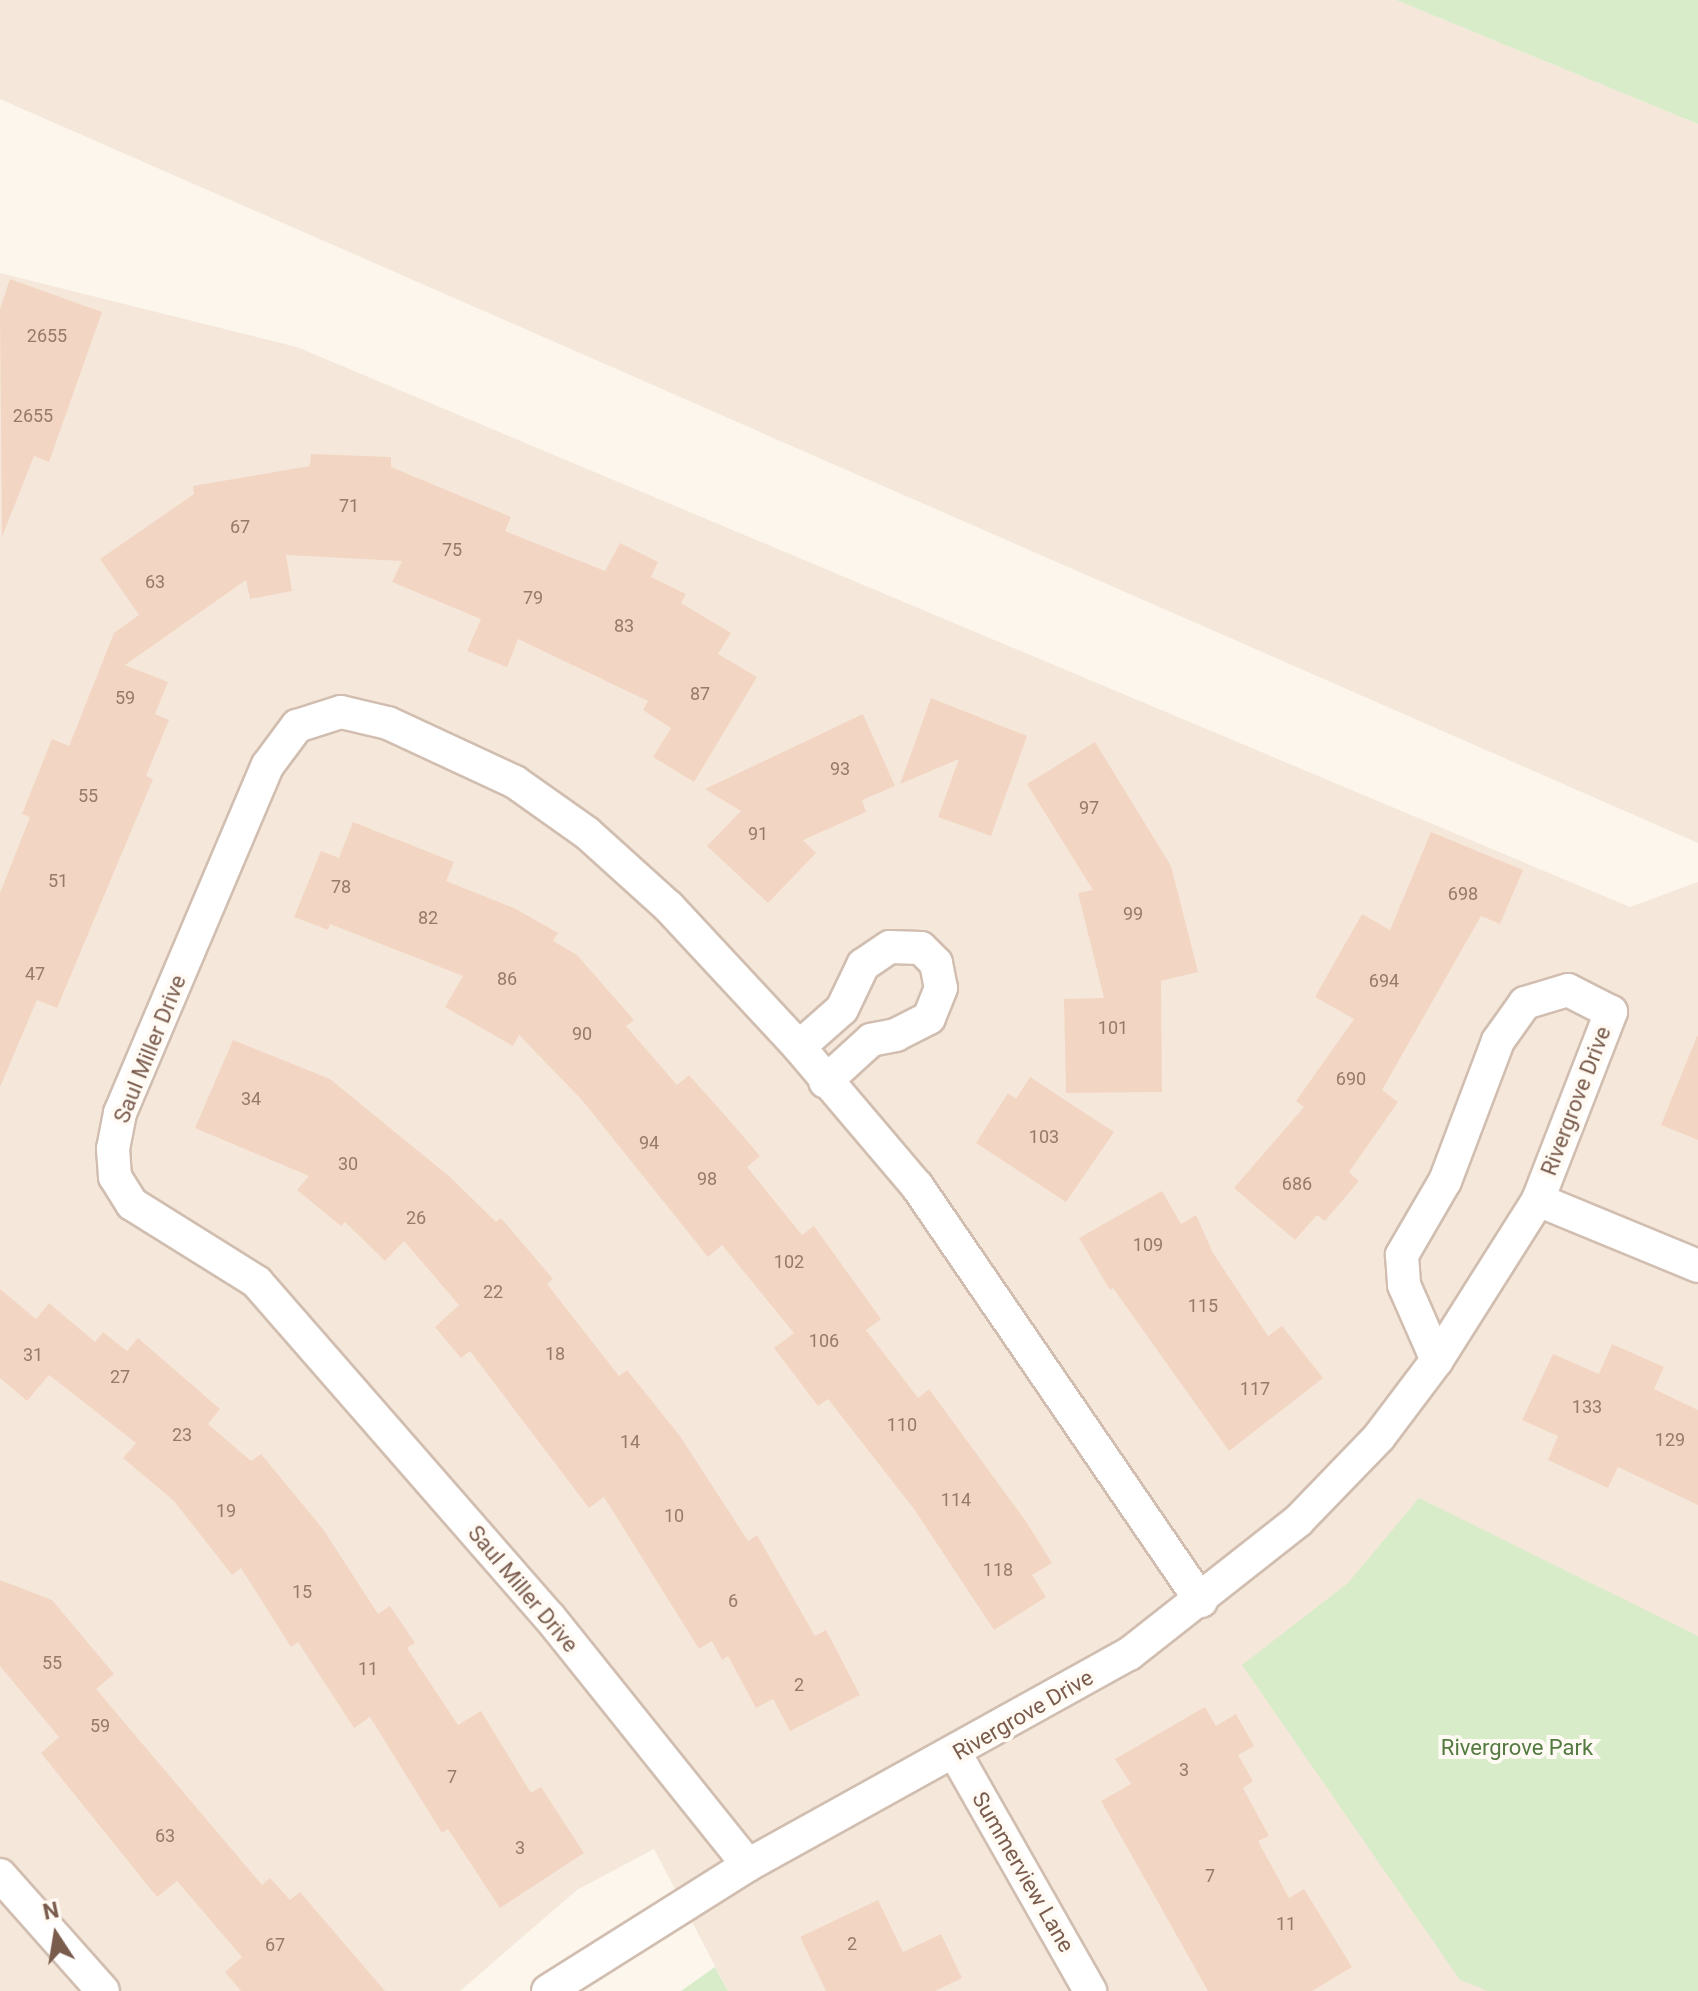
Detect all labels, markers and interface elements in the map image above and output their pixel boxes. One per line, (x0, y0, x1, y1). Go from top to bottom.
house number: 2655 (27, 325, 67, 347)
house number: 2655 (13, 405, 53, 427)
house number: 71 (339, 495, 359, 517)
house number: 67 (230, 516, 250, 538)
house number: 75 (442, 539, 462, 561)
house number: 63 (145, 571, 165, 593)
house number: 79 (523, 587, 543, 609)
house number: 83 (614, 615, 634, 637)
house number: 87 (690, 683, 710, 705)
house number: 59 (115, 687, 135, 709)
house number: 93 (830, 758, 850, 780)
house number: 55 (78, 785, 98, 807)
house number: 97 (1079, 797, 1099, 819)
house number: 91 (748, 823, 768, 845)
house number: 51 (48, 870, 68, 892)
house number: 78 (331, 876, 351, 898)
house number: 698 (1448, 883, 1478, 905)
house number: 99 (1123, 903, 1143, 925)
house number: 82 (418, 907, 438, 929)
house number: 47 (25, 963, 45, 985)
house number: 86 (497, 968, 517, 990)
house number: 694 (1369, 970, 1399, 992)
street label: Saul Miller Drive (108, 971, 192, 1127)
house number: 101 (1098, 1017, 1128, 1039)
house number: 90 (572, 1023, 592, 1045)
street label: Rivergrove Drive (1535, 1023, 1617, 1179)
house number: 690 (1336, 1068, 1366, 1090)
house number: 34 (241, 1088, 261, 1110)
house number: 103 (1029, 1126, 1059, 1148)
house number: 94 (639, 1132, 659, 1154)
house number: 30 (338, 1153, 358, 1175)
house number: 98 (697, 1168, 717, 1190)
house number: 686 (1282, 1173, 1312, 1195)
house number: 26 (406, 1207, 426, 1229)
house number: 109 (1133, 1234, 1163, 1256)
house number: 102 (774, 1251, 804, 1273)
house number: 22 (483, 1281, 503, 1303)
house number: 115 (1188, 1295, 1218, 1317)
house number: 106 (809, 1330, 839, 1352)
house number: 18 (545, 1343, 565, 1365)
house number: 31 (23, 1344, 43, 1366)
house number: 27 (110, 1366, 130, 1388)
house number: 117 (1240, 1378, 1270, 1400)
house number: 133 (1572, 1396, 1602, 1418)
house number: 110 (887, 1414, 917, 1436)
house number: 23 (172, 1424, 192, 1446)
house number: 129 (1655, 1429, 1685, 1451)
house number: 14 (620, 1431, 640, 1453)
house number: 114 (941, 1489, 971, 1511)
house number: 19 (216, 1500, 236, 1522)
house number: 10 (664, 1505, 684, 1527)
street label: Saul Miller Drive (462, 1520, 584, 1658)
house number: 118 (983, 1559, 1013, 1581)
house number: 15 (292, 1581, 312, 1603)
house number: 6 (728, 1590, 738, 1612)
house number: 55 (42, 1652, 62, 1674)
house number: 11 (358, 1658, 378, 1680)
street label: Rivergrove Drive (948, 1664, 1098, 1766)
house number: 2 (794, 1674, 804, 1696)
house number: 59 (90, 1715, 110, 1737)
park label: Rivergrove Park (1441, 1735, 1593, 1761)
house number: 3 (1179, 1759, 1189, 1781)
house number: 7 (447, 1766, 457, 1788)
street label: Summerview Lane (966, 1787, 1080, 1957)
house number: 63 (155, 1825, 175, 1847)
house number: 3 (515, 1837, 525, 1859)
house number: 7 (1205, 1865, 1215, 1887)
north arrow (16, 1895, 96, 1975)
text: N (41, 1897, 61, 1925)
house number: 11 (1276, 1913, 1296, 1935)
house number: 2 (847, 1933, 857, 1955)
house number: 67 (265, 1934, 285, 1956)

